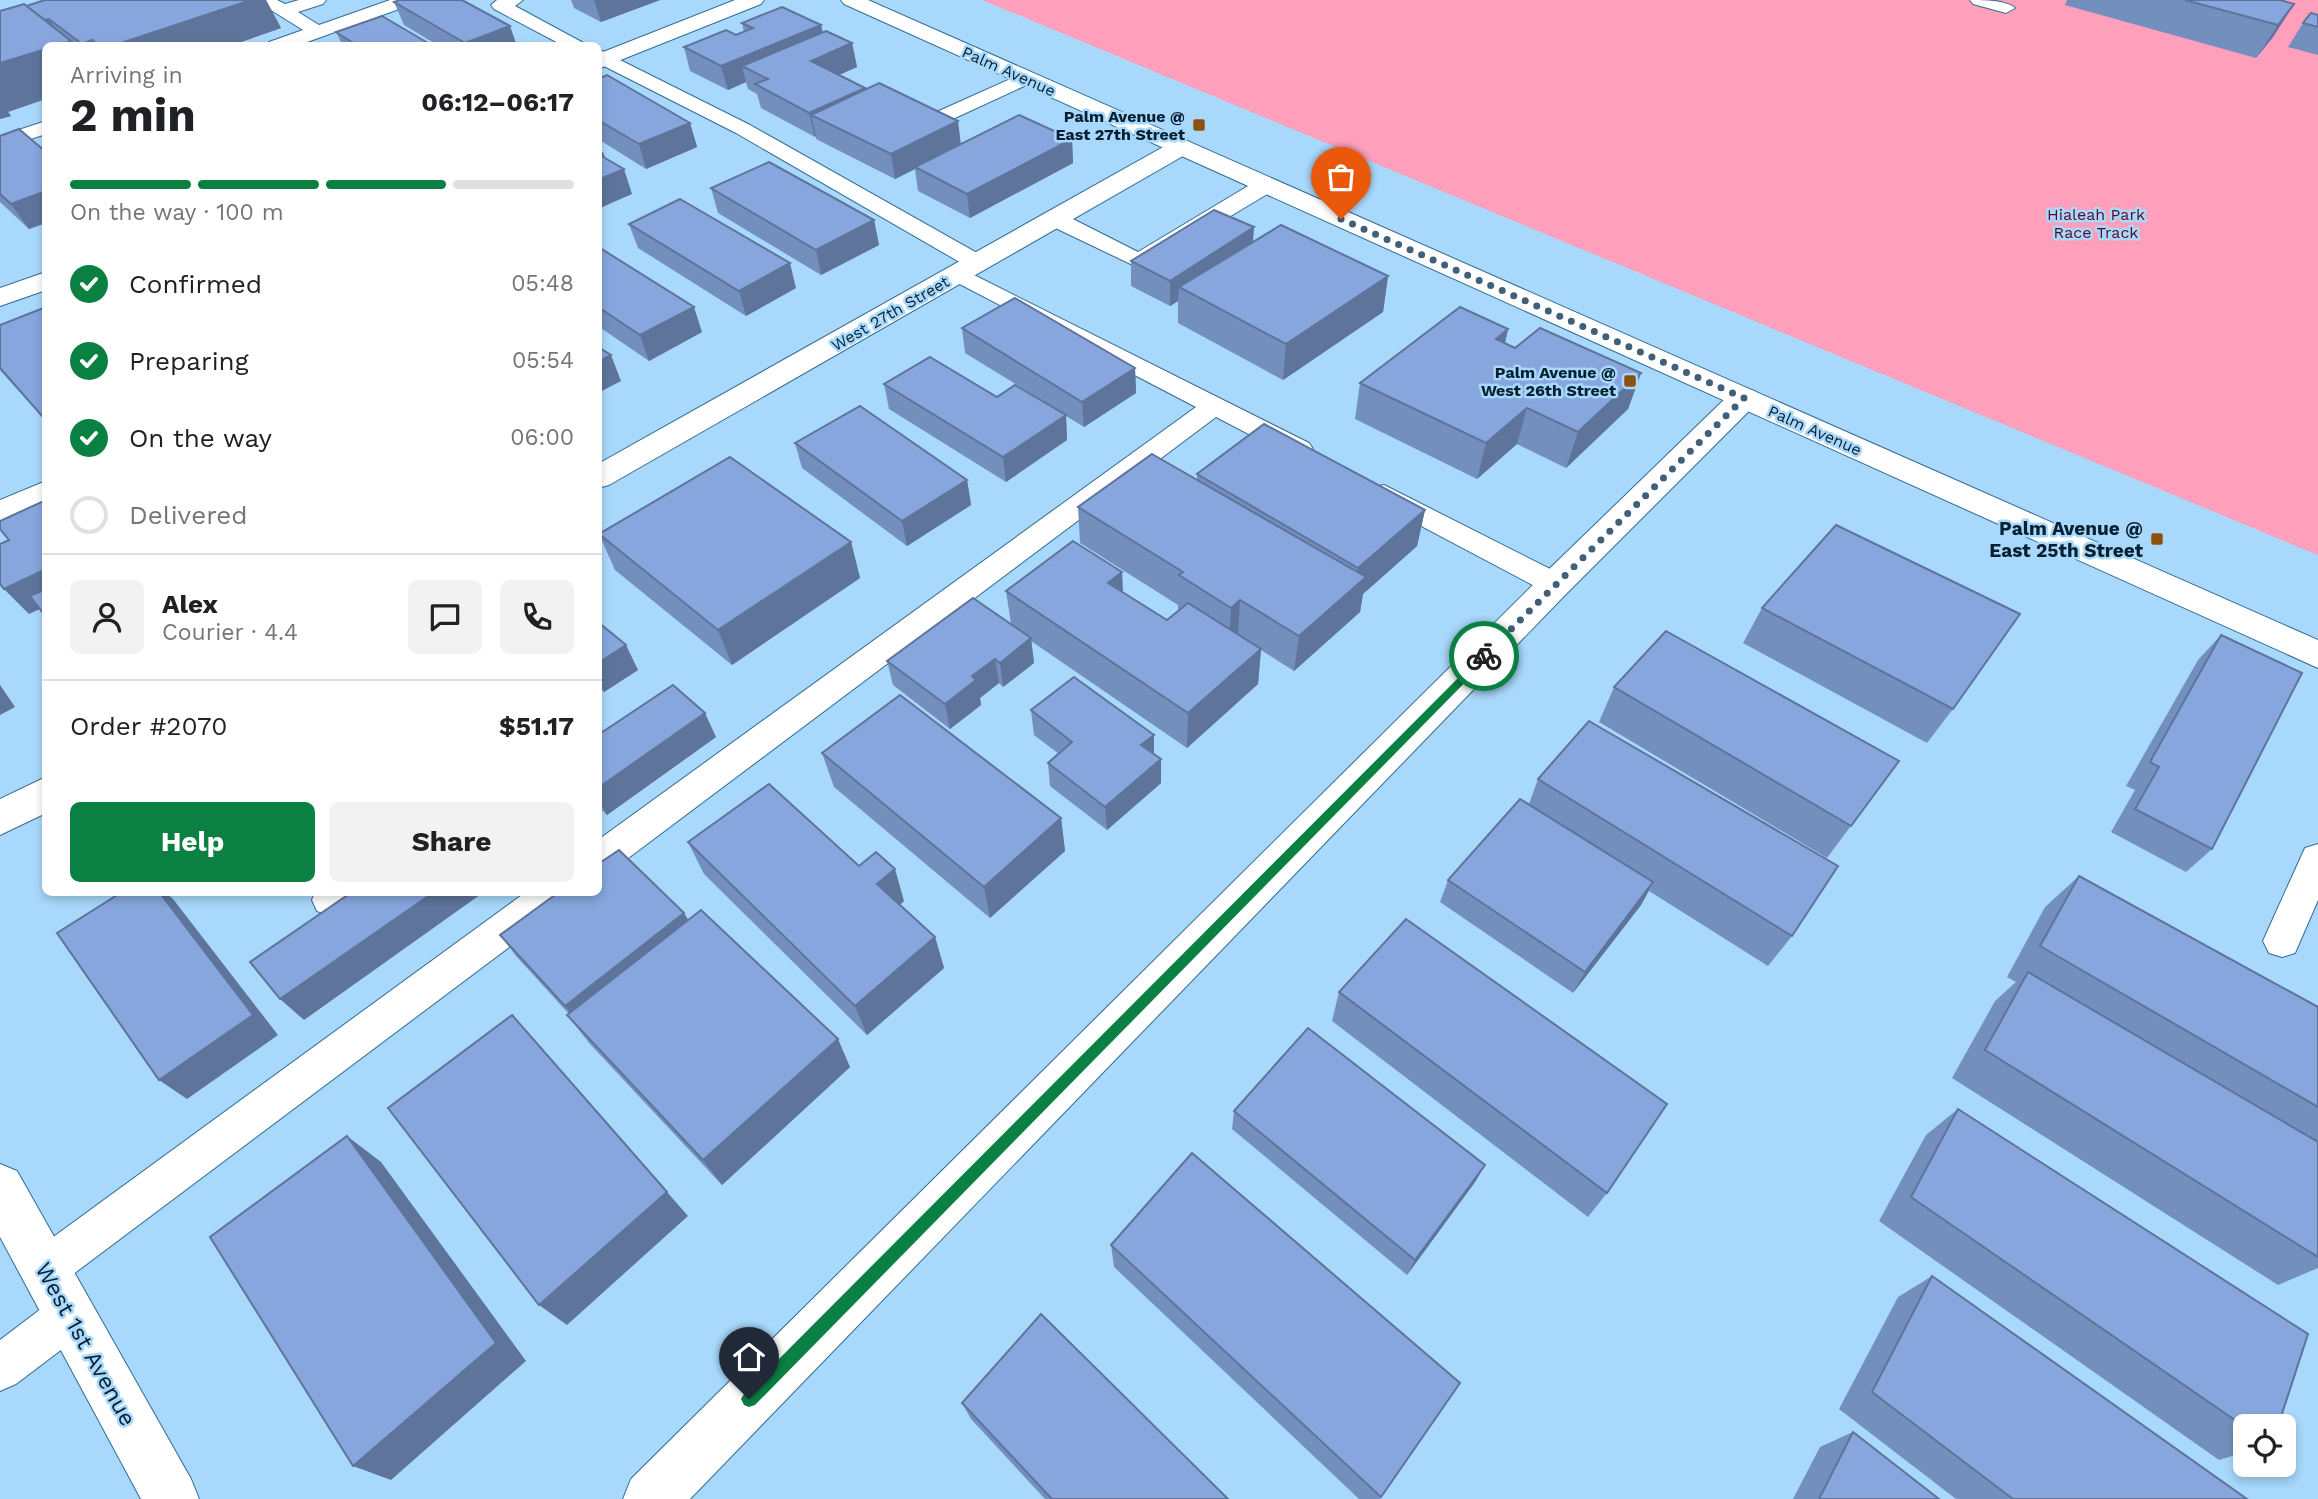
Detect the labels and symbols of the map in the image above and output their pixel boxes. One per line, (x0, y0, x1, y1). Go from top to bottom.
street label: Palm Avenue (959, 42, 1059, 101)
place label: Palm Avenue @ East 27th Street (1055, 107, 1185, 144)
marker: Palm Avenue @ East 27th Street (1191, 117, 1207, 133)
pin (1311, 147, 1371, 219)
park label: Hialeah Park Race Track (2047, 205, 2145, 242)
street label: West 27th Street (828, 272, 953, 355)
place label: Palm Avenue @ West 26th Street (1481, 363, 1616, 400)
marker: Palm Avenue @ West 26th Street (1622, 373, 1638, 389)
street label: Palm Avenue (1765, 401, 1865, 460)
place label: Palm Avenue @ East 25th Street (1989, 517, 2144, 562)
marker: Palm Avenue @ East 25th Street (2149, 531, 2165, 547)
courier (1449, 621, 1519, 691)
street label: West 1st Avenue (29, 1258, 142, 1431)
pin (719, 1327, 779, 1399)

